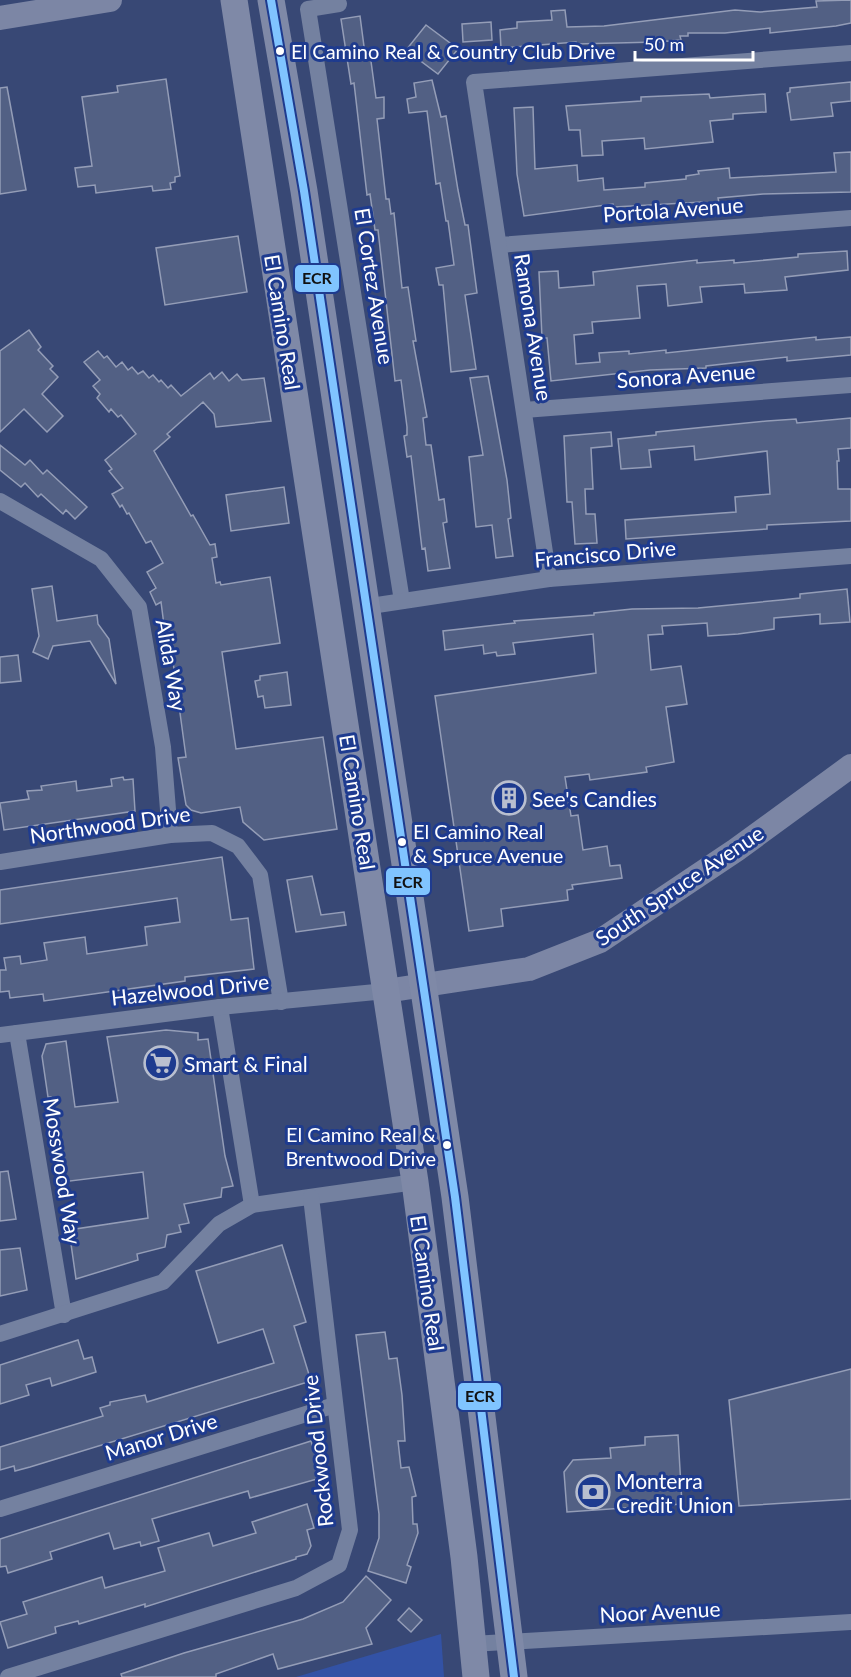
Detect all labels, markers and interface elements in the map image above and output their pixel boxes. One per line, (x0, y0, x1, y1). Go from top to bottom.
scale bar (635, 24, 754, 62)
text: 50 m (644, 33, 684, 55)
place label: El Camino Real & Country Club Drive (291, 39, 615, 63)
marker: El Camino Real & Country Club Drive (274, 45, 286, 57)
street label: Portola Avenue (602, 192, 744, 226)
street label: El Cortez Avenue (350, 206, 400, 366)
street label: Ramona Avenue (510, 251, 558, 403)
street label: El Camino Real (260, 252, 306, 392)
line badge: ECR (294, 264, 340, 293)
text: ECR (302, 268, 333, 287)
street label: Sonora Avenue (616, 358, 756, 392)
street label: Francisco Drive (533, 534, 677, 572)
street label: Alida Way (152, 617, 192, 713)
street label: El Camino Real (335, 732, 381, 872)
building icon: See's Candies (491, 780, 527, 816)
place label: See's Candies (532, 786, 657, 811)
street label: Northwood Drive (28, 800, 192, 848)
place label: El Camino Real & Spruce Avenue (413, 819, 563, 867)
street label: South Spruce Avenue (590, 820, 768, 950)
marker: El Camino Real & Spruce Avenue (396, 836, 408, 848)
line badge: ECR (385, 867, 431, 896)
text: ECR (393, 872, 424, 891)
street label: Hazelwood Drive (110, 968, 270, 1010)
supermarket icon: Smart & Final (143, 1045, 179, 1081)
place label: Smart & Final (184, 1051, 308, 1076)
street label: Mosswood Way (39, 1096, 87, 1246)
place label: El Camino Real & Brentwood Drive (285, 1122, 437, 1170)
marker: El Camino Real & Brentwood Drive (441, 1139, 453, 1151)
street label: El Camino Real (406, 1213, 450, 1353)
street label: Rockwood Drive (297, 1374, 337, 1528)
line badge: ECR (457, 1382, 502, 1411)
text: ECR (465, 1386, 496, 1405)
street label: Manor Drive (102, 1407, 220, 1465)
place label: Monterra Credit Union (616, 1468, 733, 1517)
bank icon: Monterra Credit Union (575, 1474, 611, 1510)
street label: Noor Avenue (599, 1595, 721, 1627)

